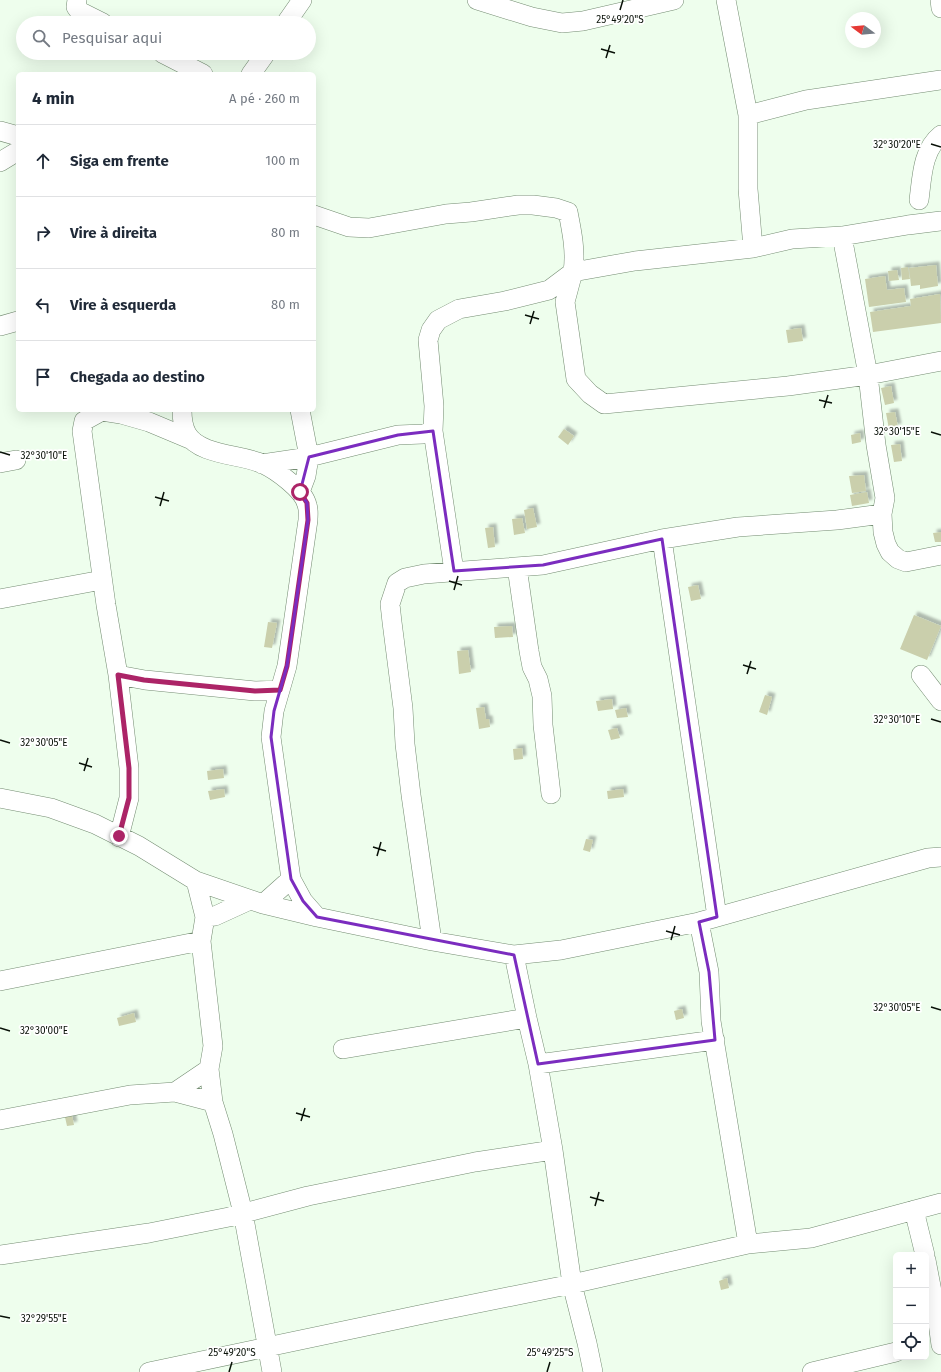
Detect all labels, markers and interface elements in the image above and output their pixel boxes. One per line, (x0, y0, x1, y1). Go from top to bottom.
north arrow (845, 12, 881, 48)
text: 25°49'20"S (596, 14, 644, 26)
search box (16, 16, 316, 60)
icon: search (30, 27, 52, 49)
text: Pesquisar aqui (62, 29, 162, 47)
text: 4 min (32, 88, 75, 109)
text: A pé · 260 m (229, 91, 300, 106)
text: 32°30'20"E (873, 139, 921, 151)
icon: ahead (32, 150, 54, 172)
text: Siga em frente (70, 152, 169, 170)
text: 100 m (265, 153, 300, 168)
icon: right (32, 222, 54, 244)
text: Vire à direita (70, 224, 157, 242)
text: 80 m (271, 225, 300, 240)
icon: left (32, 294, 54, 316)
text: Vire à esquerda (70, 296, 176, 314)
text: 80 m (271, 297, 300, 312)
icon: arrive (32, 366, 54, 388)
text: Chegada ao destino (70, 368, 205, 386)
text: 32°30'15"E (874, 426, 920, 438)
text: 32°30'10"E (21, 450, 67, 462)
route start (291, 483, 309, 501)
text: 32°30'10"E (874, 714, 920, 726)
text: 32°30'05"E (20, 737, 68, 749)
route end (110, 827, 128, 845)
text: 32°30'05"E (873, 1002, 921, 1014)
text: 32°30'00"E (20, 1025, 68, 1037)
map controls (893, 1252, 929, 1360)
button: + (893, 1252, 929, 1288)
button: − (893, 1288, 929, 1324)
text: 32°29'55"E (21, 1313, 67, 1325)
button: locate (893, 1324, 929, 1360)
text: 25°49'20"S (208, 1347, 256, 1359)
text: 25°49'25"S (527, 1347, 574, 1359)

